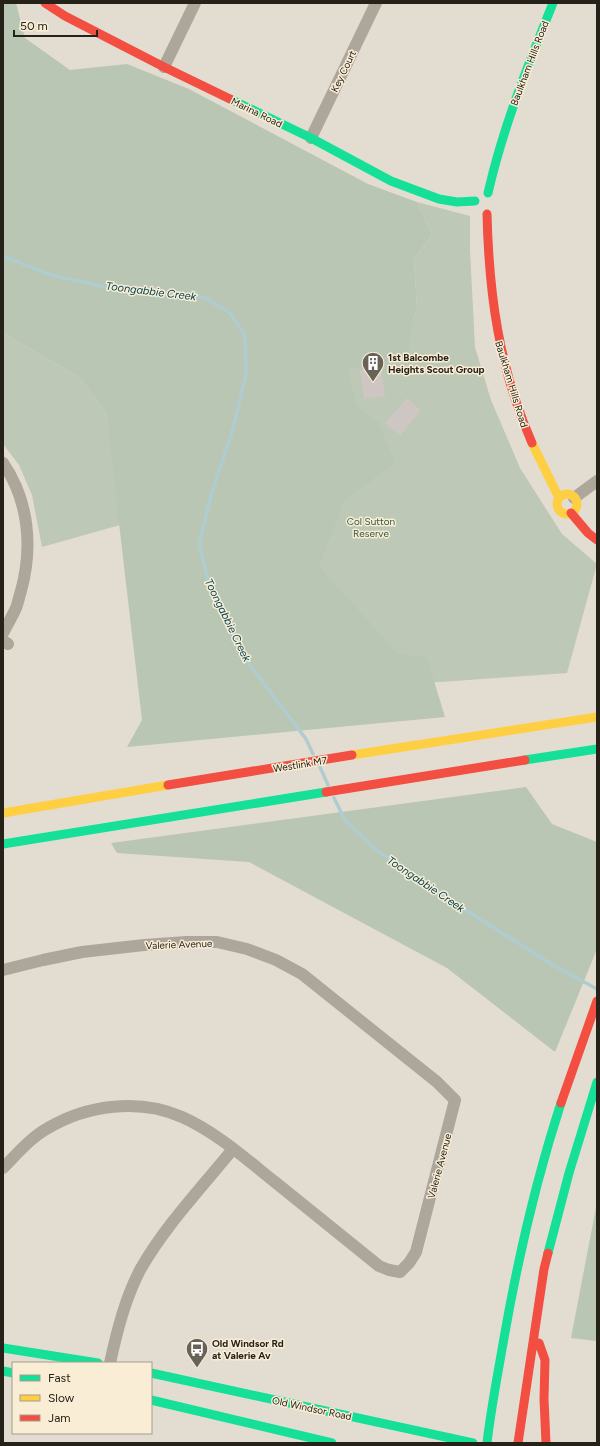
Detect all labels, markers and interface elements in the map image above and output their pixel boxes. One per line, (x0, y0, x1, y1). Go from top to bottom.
scale bar (14, 12, 97, 38)
text: 50 m (20, 19, 48, 33)
street label: Baulkham Hills Road (507, 19, 552, 107)
street label: Key Court (328, 48, 359, 94)
street label: Marina Road (229, 94, 285, 131)
water label: Toongabbie Creek (105, 280, 197, 304)
street label: Baulkham Hills Road (492, 339, 531, 429)
building icon: 1st Balcombe Heights Scout Group (360, 350, 386, 383)
place label: 1st Balcombe Heights Scout Group (388, 351, 485, 376)
park label: Col Sutton Reserve (347, 515, 396, 540)
water label: Toongabbie Creek (202, 577, 254, 664)
street label: Westlink M7 (272, 754, 329, 775)
water label: Toongabbie Creek (385, 854, 467, 915)
street label: Valerie Avenue (145, 937, 213, 952)
street label: Valerie Avenue (425, 1132, 455, 1200)
bus stop icon: Old Windsor Rd at Valerie Av (184, 1336, 210, 1369)
place label: Old Windsor Rd at Valerie Av (212, 1337, 284, 1362)
legend (12, 1362, 152, 1434)
text: Fast (48, 1371, 71, 1385)
text: Slow (48, 1391, 75, 1405)
street label: Old Windsor Road (271, 1394, 353, 1423)
text: Jam (48, 1411, 71, 1425)

